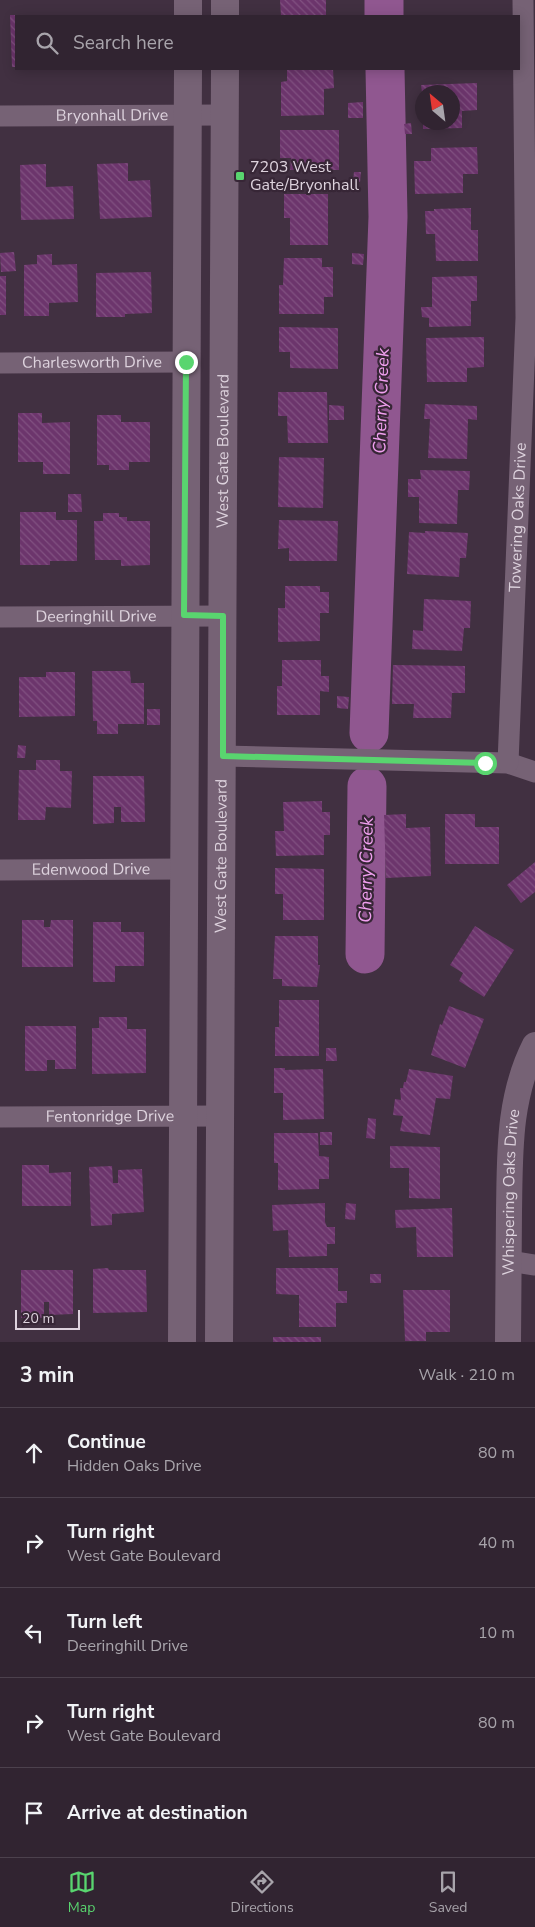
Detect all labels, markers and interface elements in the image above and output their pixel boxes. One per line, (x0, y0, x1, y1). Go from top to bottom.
search box (15, 15, 520, 70)
icon: search (33, 29, 61, 57)
text: Search here (73, 30, 174, 56)
north arrow (415, 85, 460, 130)
street label: Bryonhall Drive (56, 104, 168, 127)
place label: 7203 West Gate/Bryonhall (250, 156, 359, 196)
marker: 7203 West Gate/Bryonhall (234, 170, 246, 182)
water label: Cherry Creek (367, 347, 395, 454)
street label: Charlesworth Drive (22, 351, 162, 374)
route end (175, 351, 198, 374)
street label: West Gate Boulevard (212, 374, 235, 528)
street label: Towering Oaks Drive (504, 442, 532, 592)
street label: Deeringhill Drive (35, 605, 157, 628)
route start (474, 752, 497, 775)
street label: West Gate Boulevard (210, 779, 233, 933)
water label: Cherry Creek (353, 816, 379, 923)
street label: Edenwood Drive (32, 858, 150, 881)
street label: Fentonridge Drive (46, 1105, 174, 1128)
street label: Whispering Oaks Drive (498, 1107, 525, 1275)
scale bar (15, 1307, 80, 1330)
text: 20 m (22, 1309, 54, 1328)
text: 3 min (20, 1361, 74, 1389)
text: Walk · 210 m (419, 1364, 515, 1386)
text: Continue (67, 1429, 146, 1455)
icon: ahead (20, 1439, 48, 1467)
text: 80 m (478, 1442, 515, 1464)
text: Hidden Oaks Drive (67, 1455, 202, 1477)
text: Turn right (67, 1519, 154, 1545)
icon: right (20, 1529, 48, 1557)
text: 40 m (478, 1532, 515, 1554)
text: West Gate Boulevard (67, 1545, 221, 1567)
text: Turn left (67, 1609, 142, 1635)
icon: left (20, 1619, 48, 1647)
text: 10 m (478, 1622, 515, 1644)
text: Deeringhill Drive (67, 1635, 188, 1657)
text: Turn right (67, 1699, 154, 1725)
icon: right (20, 1709, 48, 1737)
text: 80 m (478, 1712, 515, 1734)
text: West Gate Boulevard (67, 1725, 221, 1747)
icon: arrive (20, 1799, 48, 1827)
text: Arrive at destination (67, 1800, 248, 1826)
tab: Map (68, 1868, 96, 1917)
tab: Directions (231, 1868, 294, 1917)
tab: Saved (429, 1868, 467, 1917)

